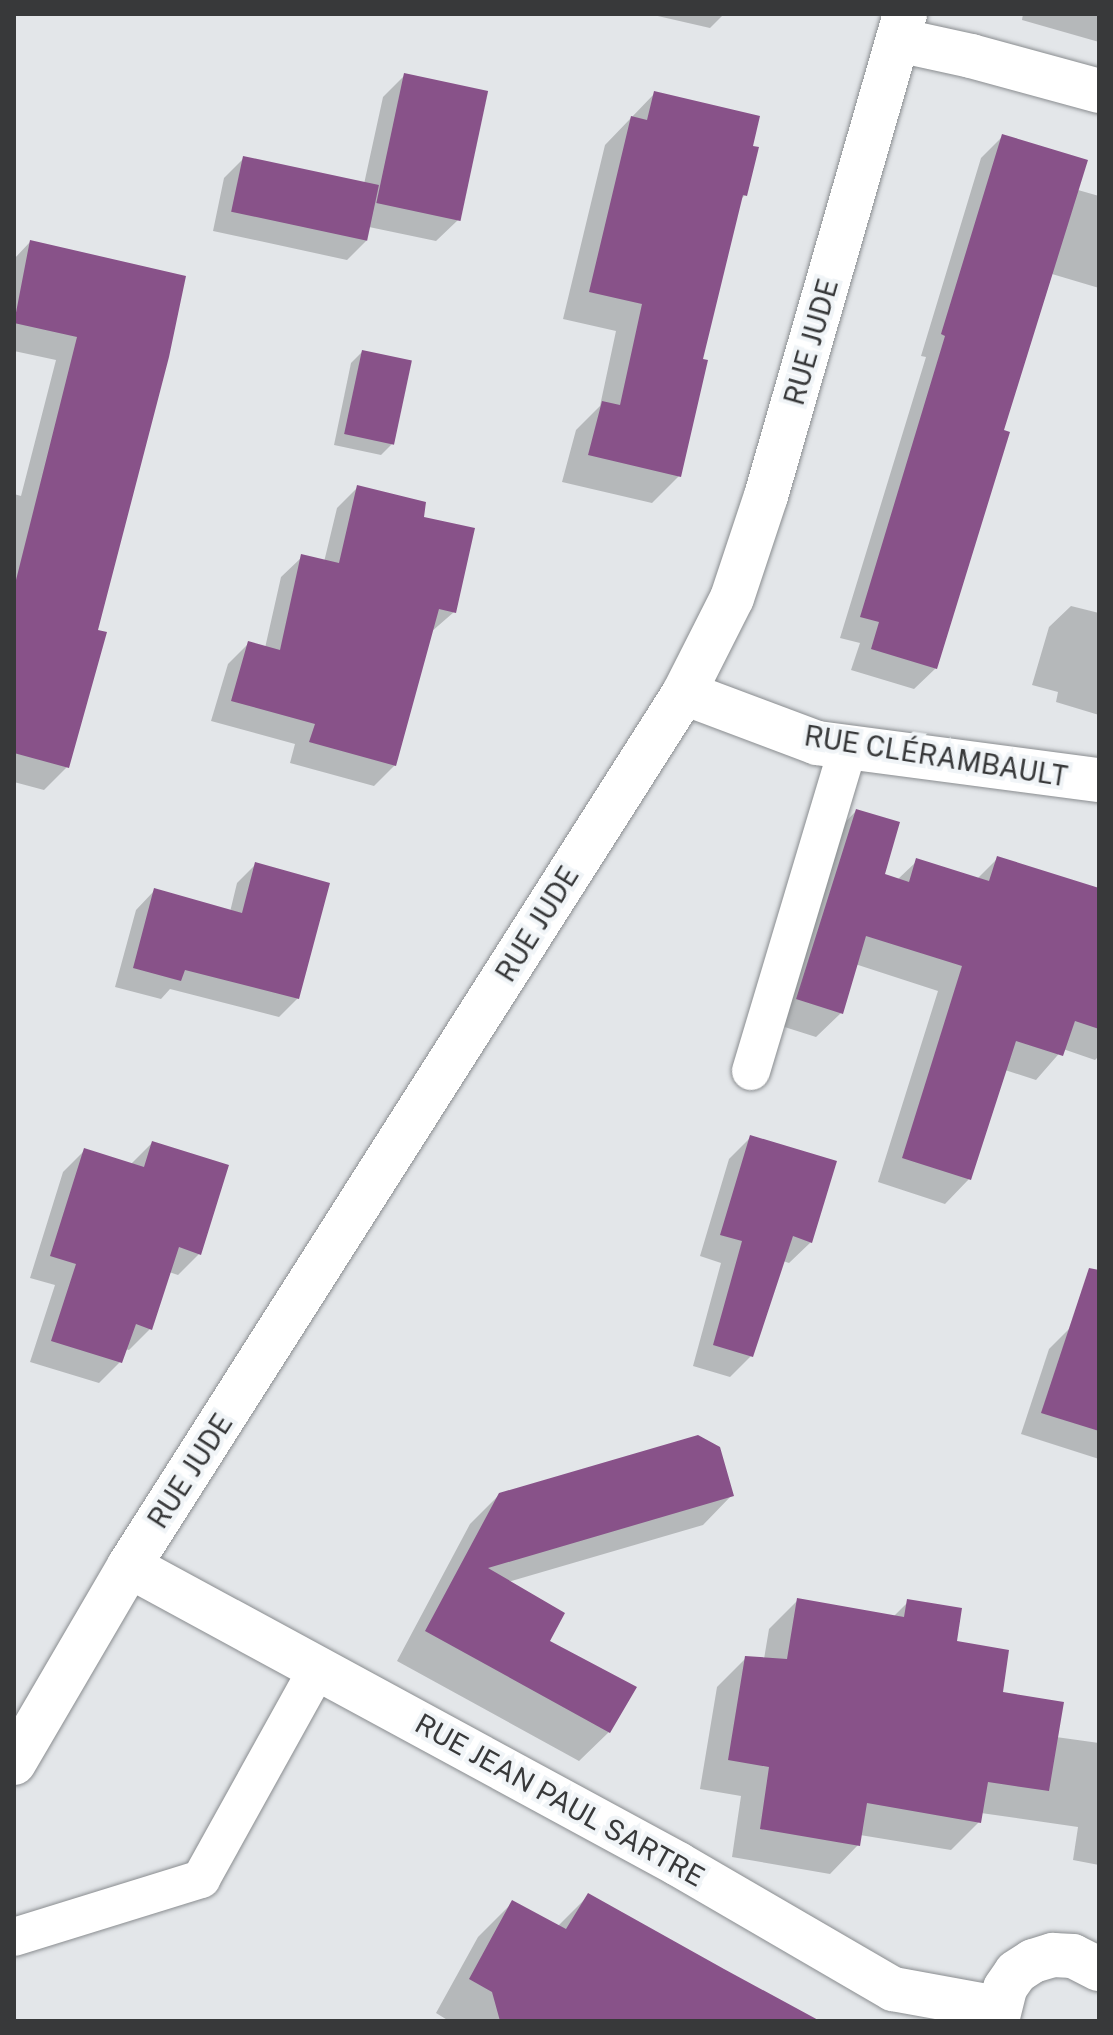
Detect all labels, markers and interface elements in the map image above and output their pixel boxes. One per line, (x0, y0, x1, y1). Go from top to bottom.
street label: RUE JUDE (777, 275, 845, 409)
street label: RUE CLÉRAMBAULT (802, 719, 1070, 793)
street label: RUE JUDE (488, 860, 586, 988)
street label: RUE JUDE (141, 1408, 239, 1534)
street label: RUE JEAN PAUL SARTRE (410, 1706, 710, 1894)

